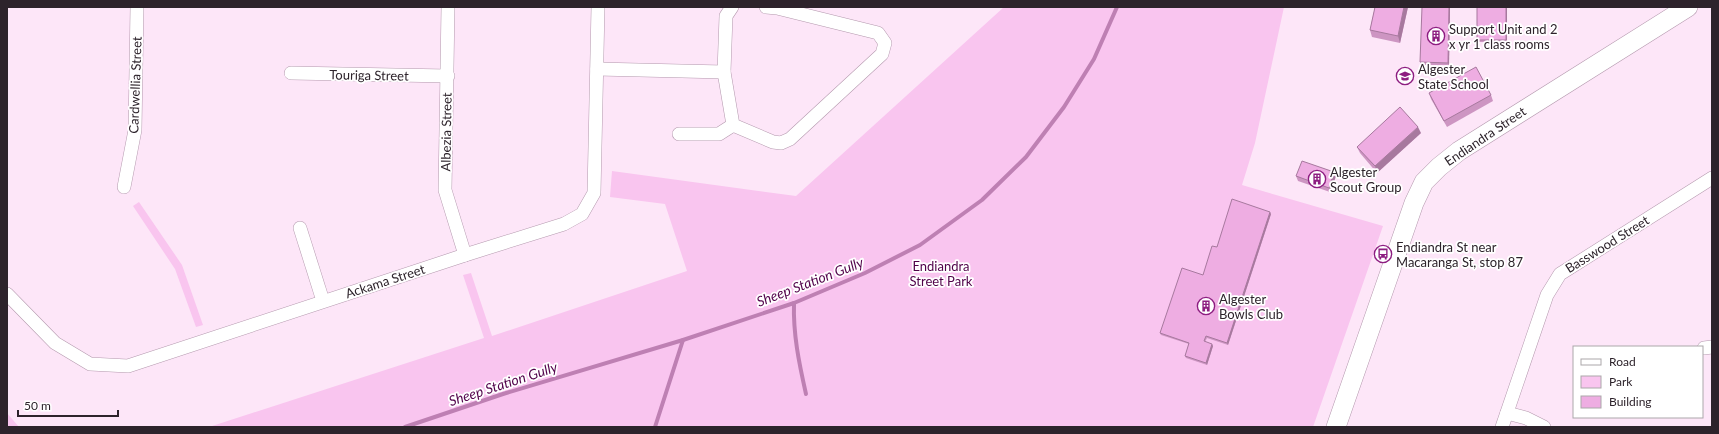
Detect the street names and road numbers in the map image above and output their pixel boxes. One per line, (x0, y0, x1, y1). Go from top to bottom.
street label: Cardwellia Street (125, 36, 145, 134)
street label: Touriga Street (329, 66, 409, 84)
street label: Albezia Street (437, 92, 455, 172)
street label: Endiandra Street (1441, 103, 1529, 169)
street label: Basswood Street (1562, 212, 1652, 276)
street label: Ackama Street (343, 261, 427, 301)

